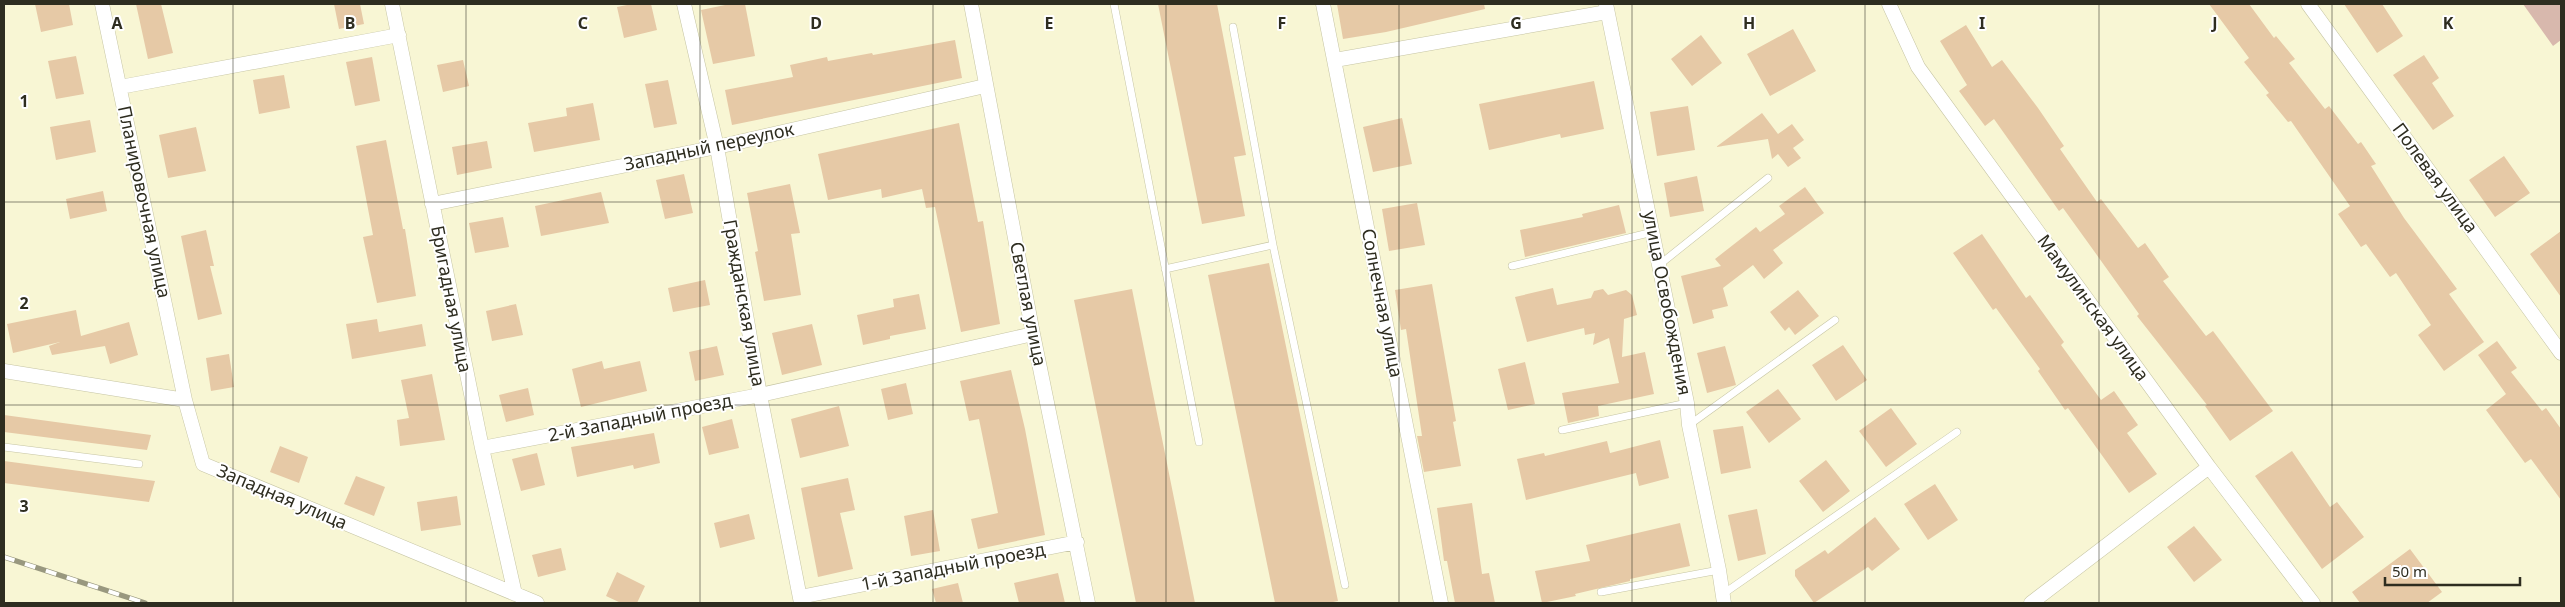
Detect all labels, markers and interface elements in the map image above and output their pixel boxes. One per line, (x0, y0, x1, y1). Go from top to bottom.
text: A (111, 12, 123, 34)
text: B (345, 12, 355, 34)
text: C (578, 12, 588, 34)
text: D (810, 12, 822, 34)
text: E (1045, 12, 1054, 34)
text: F (1278, 12, 1286, 34)
text: G (1510, 12, 1522, 34)
text: H (1743, 12, 1755, 34)
text: I (1979, 12, 1985, 34)
text: J (2210, 12, 2218, 34)
text: K (2443, 12, 2454, 34)
text: 1 (19, 90, 29, 112)
street label: Планировочная улица (113, 103, 177, 300)
street label: Западный переулок (622, 116, 796, 176)
street label: Полевая улица (2388, 118, 2484, 237)
street label: улица Освобождения (1638, 209, 1698, 397)
street label: Гражданская улица (718, 218, 771, 388)
street label: Бригадная улица (426, 223, 478, 374)
street label: Солнечная улица (1357, 226, 1409, 379)
street label: Мамулинская улица (2033, 229, 2155, 385)
street label: Светлая улица (1005, 240, 1053, 368)
text: 2 (19, 292, 29, 314)
street label: 2-й Западный проезд (546, 387, 734, 447)
street label: Западная улица (214, 458, 351, 534)
text: 3 (19, 495, 29, 517)
street label: 1-й Западный проезд (859, 536, 1047, 596)
scale bar (2385, 554, 2520, 586)
text: 50 m (2392, 561, 2427, 581)

